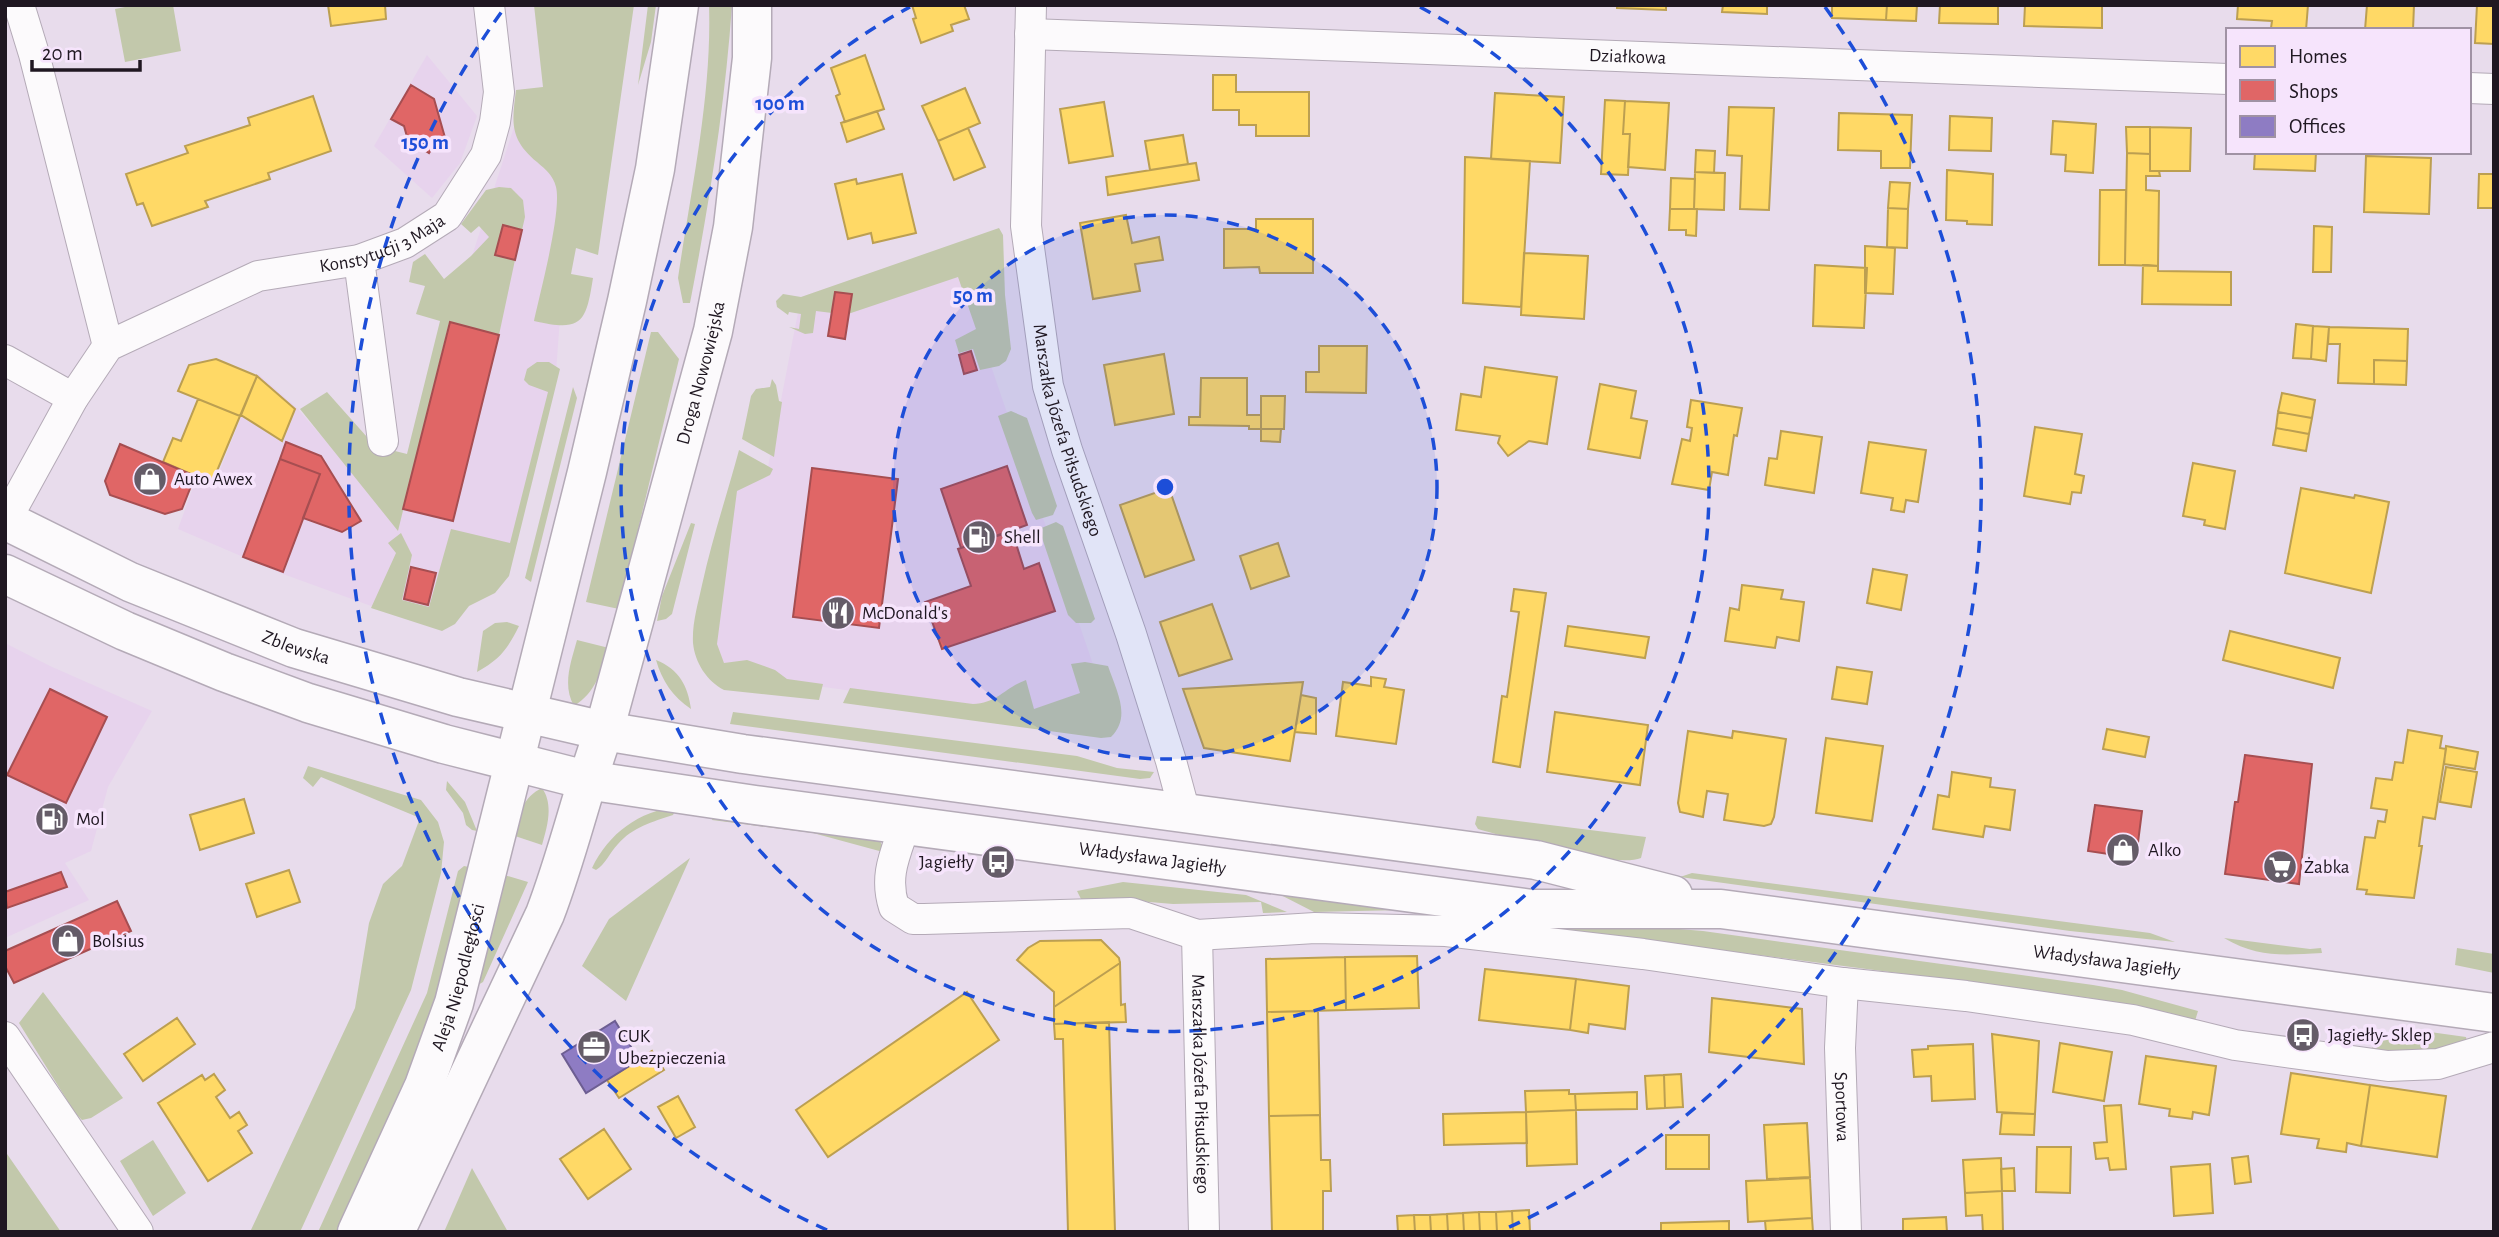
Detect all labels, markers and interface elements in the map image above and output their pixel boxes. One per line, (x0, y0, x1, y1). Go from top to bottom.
scale bar (32, 28, 140, 72)
legend (2226, 28, 2471, 154)
text: 20 m (42, 43, 83, 64)
street label: Działkowa (1589, 46, 1667, 67)
text: Homes (2289, 46, 2347, 67)
text: Shops (2289, 81, 2338, 102)
text: 100 m (755, 93, 805, 114)
text: Offices (2289, 116, 2346, 137)
text: 150 m (401, 132, 449, 153)
street label: Konstytucji 3 Maja (318, 210, 449, 276)
text: 50 m (953, 285, 993, 306)
street label: Droga Nowowiejska (673, 299, 728, 447)
street label: Marszałka Józefa Piłsudskiego (1030, 323, 1106, 539)
shop icon: Auto Awex (131, 460, 169, 498)
place label: Auto Awex (174, 470, 253, 489)
centre of rings (1153, 475, 1177, 499)
fuel station icon: Shell (960, 518, 998, 556)
place label: Shell (1004, 528, 1041, 547)
restaurant icon: McDonald's (819, 594, 857, 632)
place label: McDonald's (862, 604, 948, 623)
street label: Zblewska (259, 627, 332, 668)
fuel station icon: Mol (33, 800, 71, 838)
place label: Mol (76, 810, 105, 829)
shop icon: Alko (2104, 831, 2142, 869)
street label: Władysława Jagiełły (1078, 839, 1227, 877)
place label: Alko (2148, 841, 2181, 860)
bus stop icon: Jagiełły (979, 843, 1017, 881)
supermarket icon: Żabka (2261, 848, 2299, 886)
place label: Jagiełły (919, 853, 974, 872)
place label: Żabka (2304, 857, 2350, 877)
street label: Aleja Niepodległości (428, 901, 488, 1053)
shop icon: Bolsius (49, 922, 87, 960)
place label: Bolsius (92, 932, 144, 951)
street label: Władysława Jagiełły (2032, 942, 2182, 980)
street label: Marszałka Józefa Piłsudskiego (1188, 974, 1213, 1194)
bus stop icon: Jagiełły- Sklep (2284, 1016, 2322, 1054)
place label: Jagiełły- Sklep (2328, 1026, 2432, 1045)
place label: CUK Ubezpieczenia (618, 1027, 726, 1068)
office icon: CUK Ubezpieczenia (575, 1028, 613, 1066)
street label: Sportowa (1831, 1072, 1853, 1142)

